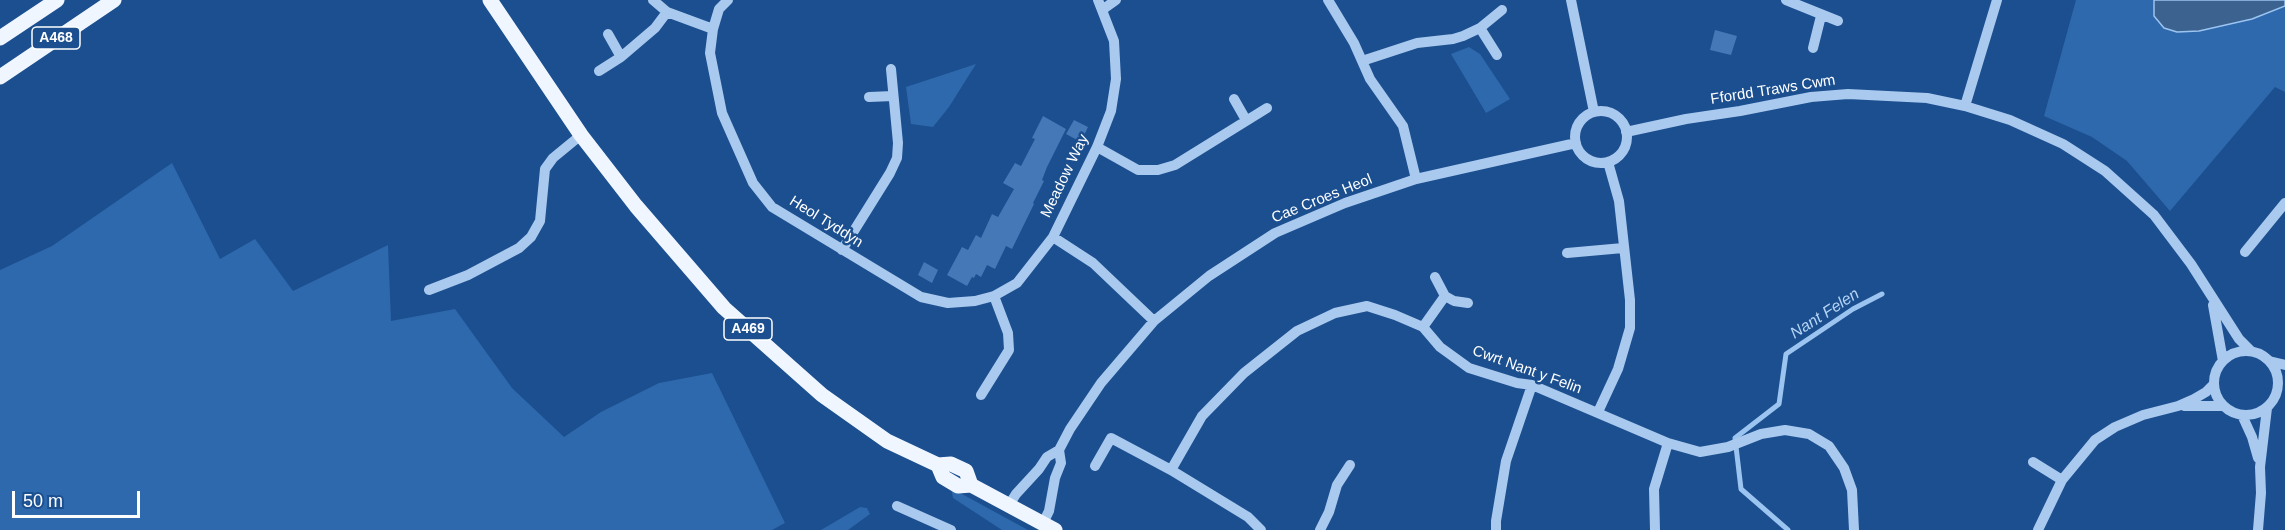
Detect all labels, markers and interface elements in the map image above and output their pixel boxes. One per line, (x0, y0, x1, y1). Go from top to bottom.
road number: A468 (32, 27, 80, 49)
street label: Ffordd Traws Cwm (1709, 71, 1837, 109)
street label: Meadow Way (1037, 131, 1093, 221)
street label: Cae Croes Heol (1269, 171, 1375, 227)
street label: Heol Tyddyn (786, 192, 866, 252)
water label: Nant Felen (1787, 285, 1863, 343)
road number: A469 (724, 318, 772, 340)
street label: Cwrt Nant y Felin (1470, 342, 1584, 398)
scale bar (15, 479, 142, 517)
text: 50 m (23, 491, 63, 511)

